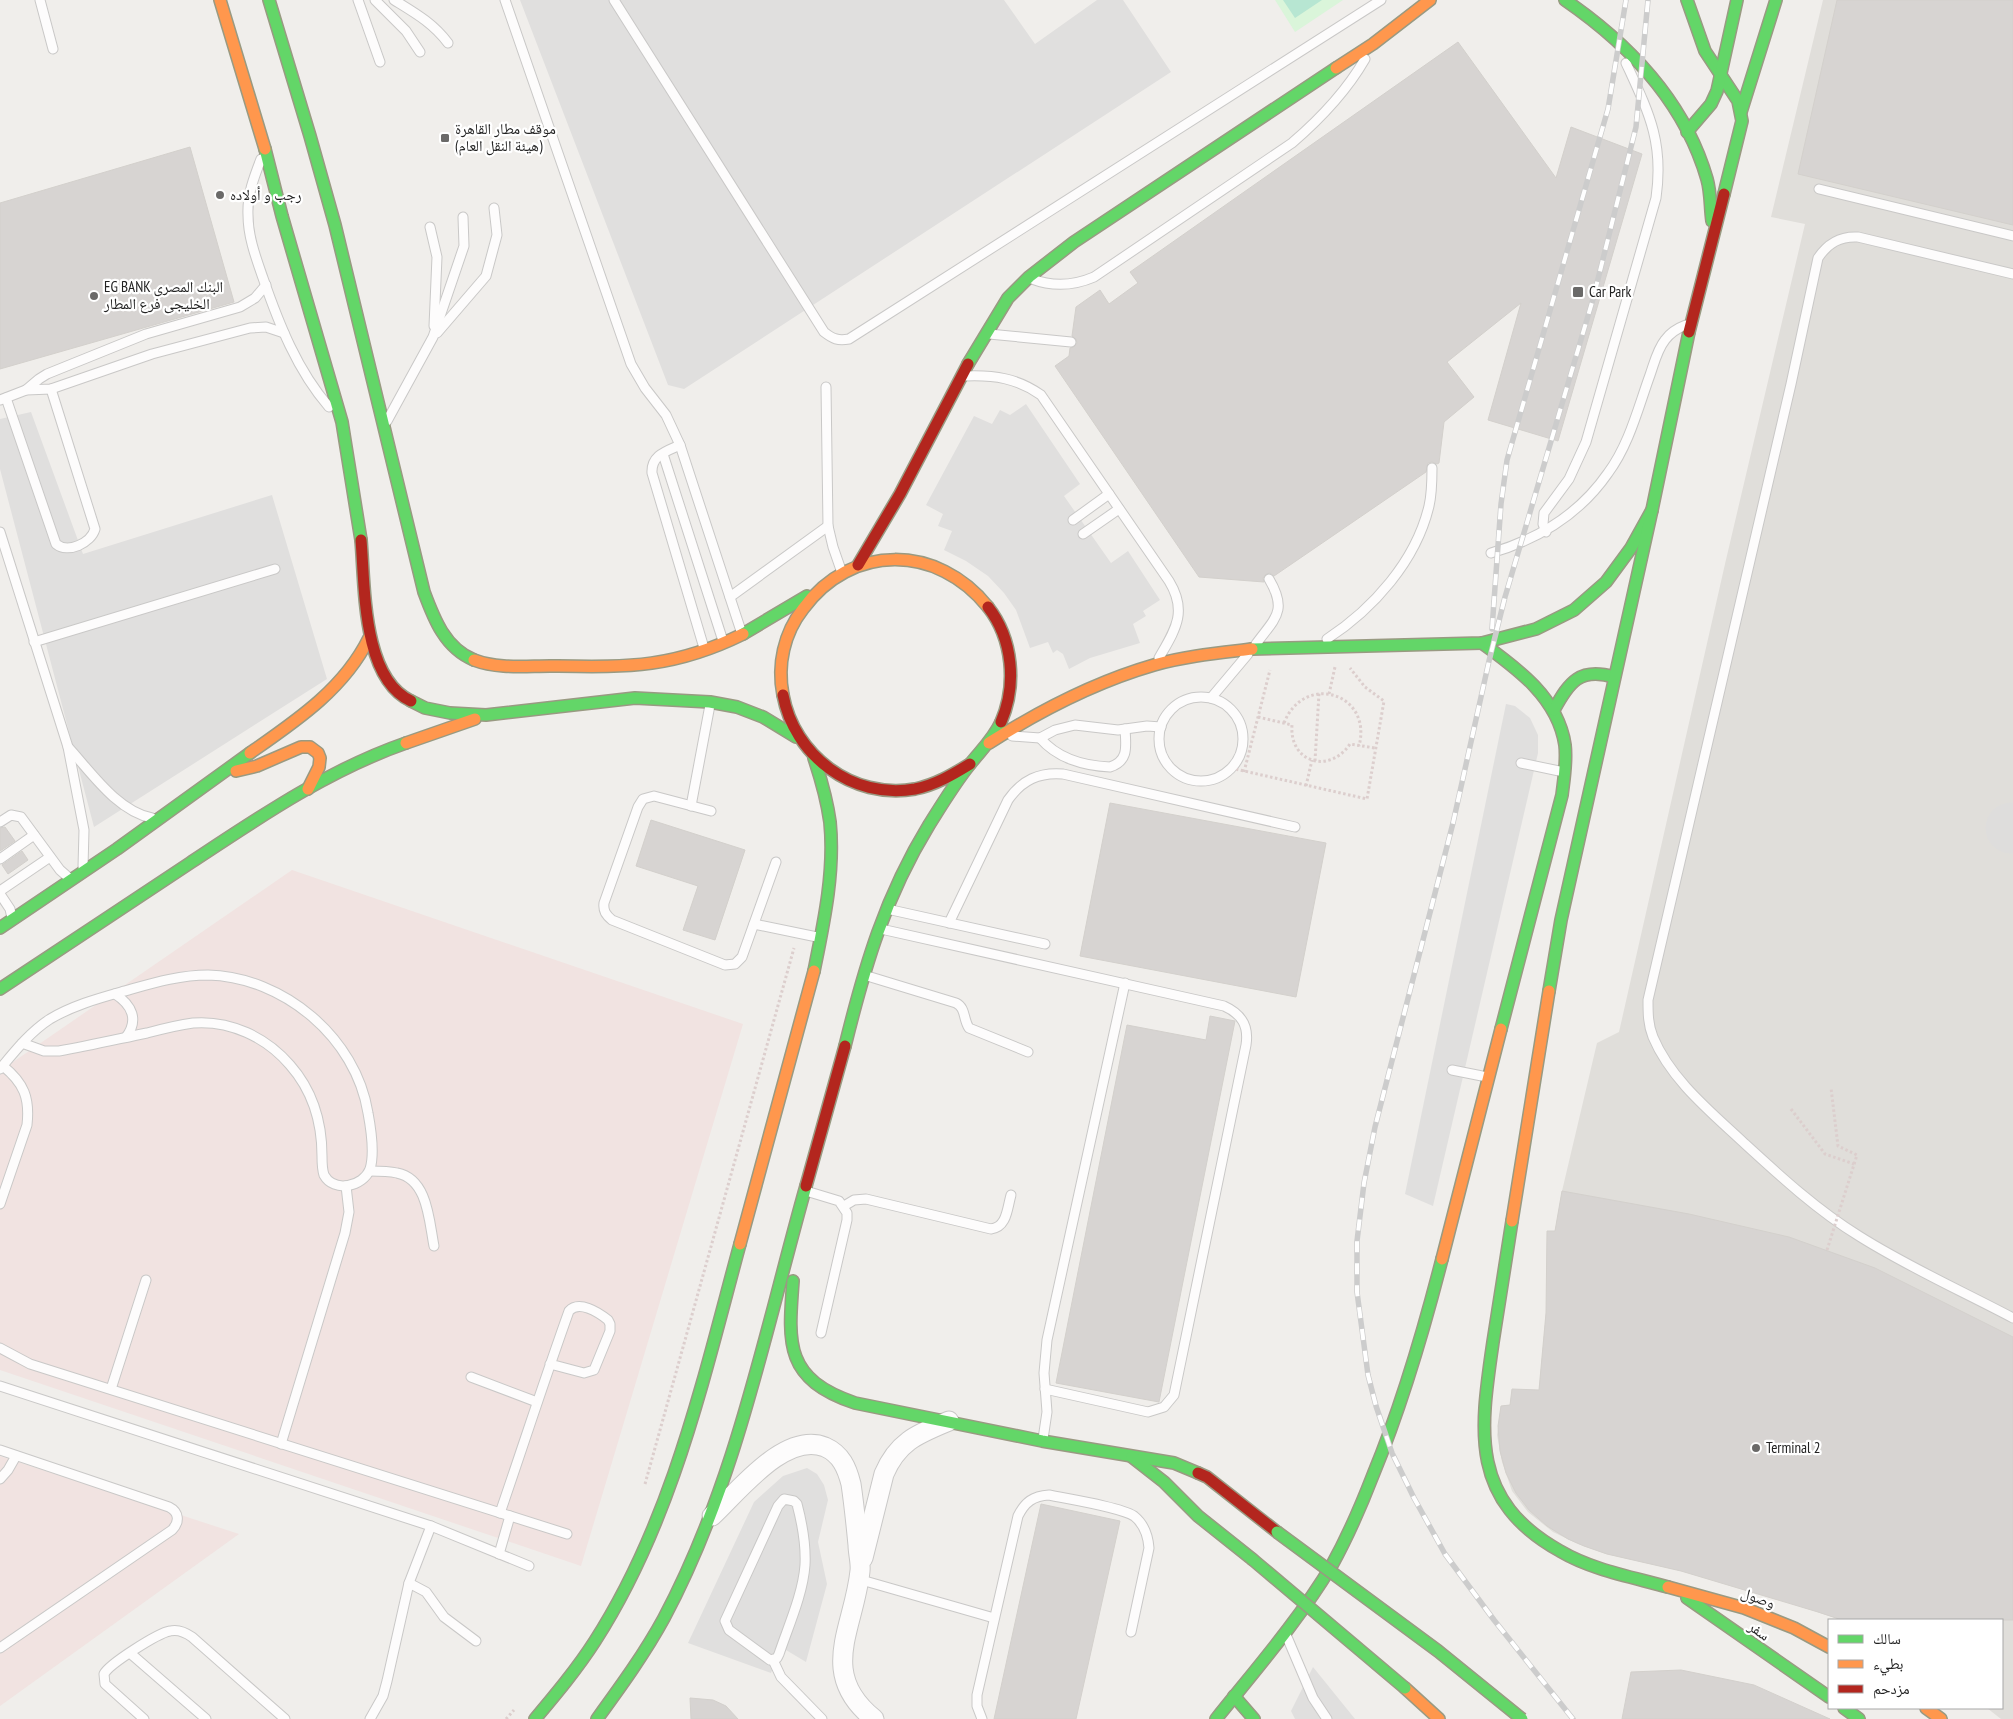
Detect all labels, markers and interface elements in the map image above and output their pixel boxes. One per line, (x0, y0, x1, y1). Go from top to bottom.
place label: موقف مطار القاهرة (هيئة النقل العام) (455, 119, 556, 156)
marker: موقف مطار القاهرة (هيئة النقل العام) (439, 132, 451, 144)
place label: رجب و أولاده (230, 185, 302, 204)
marker: رجب و أولاده (214, 189, 226, 201)
place label: EG BANK البنك المصرى الخليجى فرع المطار (103, 277, 223, 314)
place label: Car Park (1589, 282, 1631, 301)
marker: Car Park (1571, 285, 1585, 299)
marker: EG BANK البنك المصرى الخليجى فرع المطار (88, 290, 100, 302)
place label: Terminal 2 (1766, 1438, 1821, 1457)
marker: Terminal 2 (1750, 1442, 1762, 1454)
street label: وصول (1738, 1583, 1778, 1613)
street label: سفر (1744, 1616, 1774, 1645)
legend (1828, 1619, 2003, 1709)
text: سالك (1873, 1629, 1901, 1648)
text: بطيء (1873, 1654, 1903, 1676)
text: مزدحم (1873, 1679, 1910, 1699)

